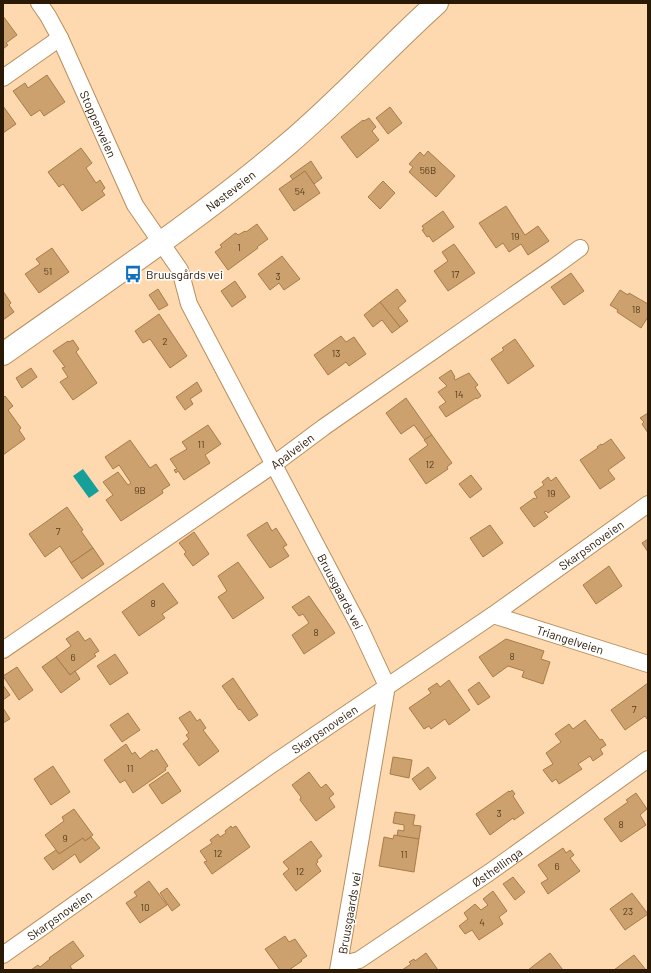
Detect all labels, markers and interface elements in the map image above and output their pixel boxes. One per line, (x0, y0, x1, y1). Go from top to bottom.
street label: Stoppenveien (78, 88, 120, 159)
house number: 56B (420, 164, 436, 176)
street label: Nøsteveien (203, 167, 258, 214)
house number: 54 (295, 185, 305, 197)
house number: 19 (511, 230, 519, 242)
house number: 1 (237, 241, 241, 253)
bus stop icon: Bruusgårds vei (123, 264, 143, 284)
house number: 51 (44, 265, 52, 277)
place label: Bruusgårds vei (146, 267, 223, 281)
house number: 17 (451, 268, 459, 280)
house number: 3 (275, 270, 281, 282)
house number: 18 (632, 303, 640, 315)
house number: 2 (162, 335, 168, 347)
house number: 13 (332, 347, 340, 359)
house number: 14 (454, 388, 464, 400)
street label: Apalveien (268, 430, 317, 472)
house number: 11 (197, 438, 205, 450)
house number: 12 (426, 458, 434, 470)
house number: 9B (134, 484, 146, 496)
house number: 19 (547, 487, 555, 499)
street label: Skarpsnoveien (556, 517, 626, 573)
house number: 7 (56, 525, 61, 537)
street label: Bruusgaards vei (315, 551, 366, 631)
house number: 8 (150, 597, 156, 609)
street label: Triangelveien (535, 622, 606, 657)
house number: 8 (313, 626, 319, 638)
house number: 8 (509, 650, 515, 662)
house number: 6 (70, 651, 76, 663)
street label: Skarpsnoveien (289, 702, 360, 756)
house number: 7 (632, 703, 637, 715)
house number: 11 (126, 762, 134, 774)
house number: 3 (496, 807, 502, 819)
house number: 8 (618, 818, 624, 830)
house number: 9 (62, 832, 68, 844)
street label: Østhellinga (469, 844, 525, 889)
house number: 12 (214, 847, 222, 859)
house number: 11 (400, 848, 408, 860)
house number: 6 (554, 860, 560, 872)
house number: 12 (296, 865, 304, 877)
street label: Bruusgaards vei (335, 871, 363, 955)
street label: Skarpsnoveien (24, 887, 95, 943)
house number: 10 (140, 901, 150, 913)
house number: 23 (623, 905, 633, 917)
house number: 4 (479, 916, 485, 928)

